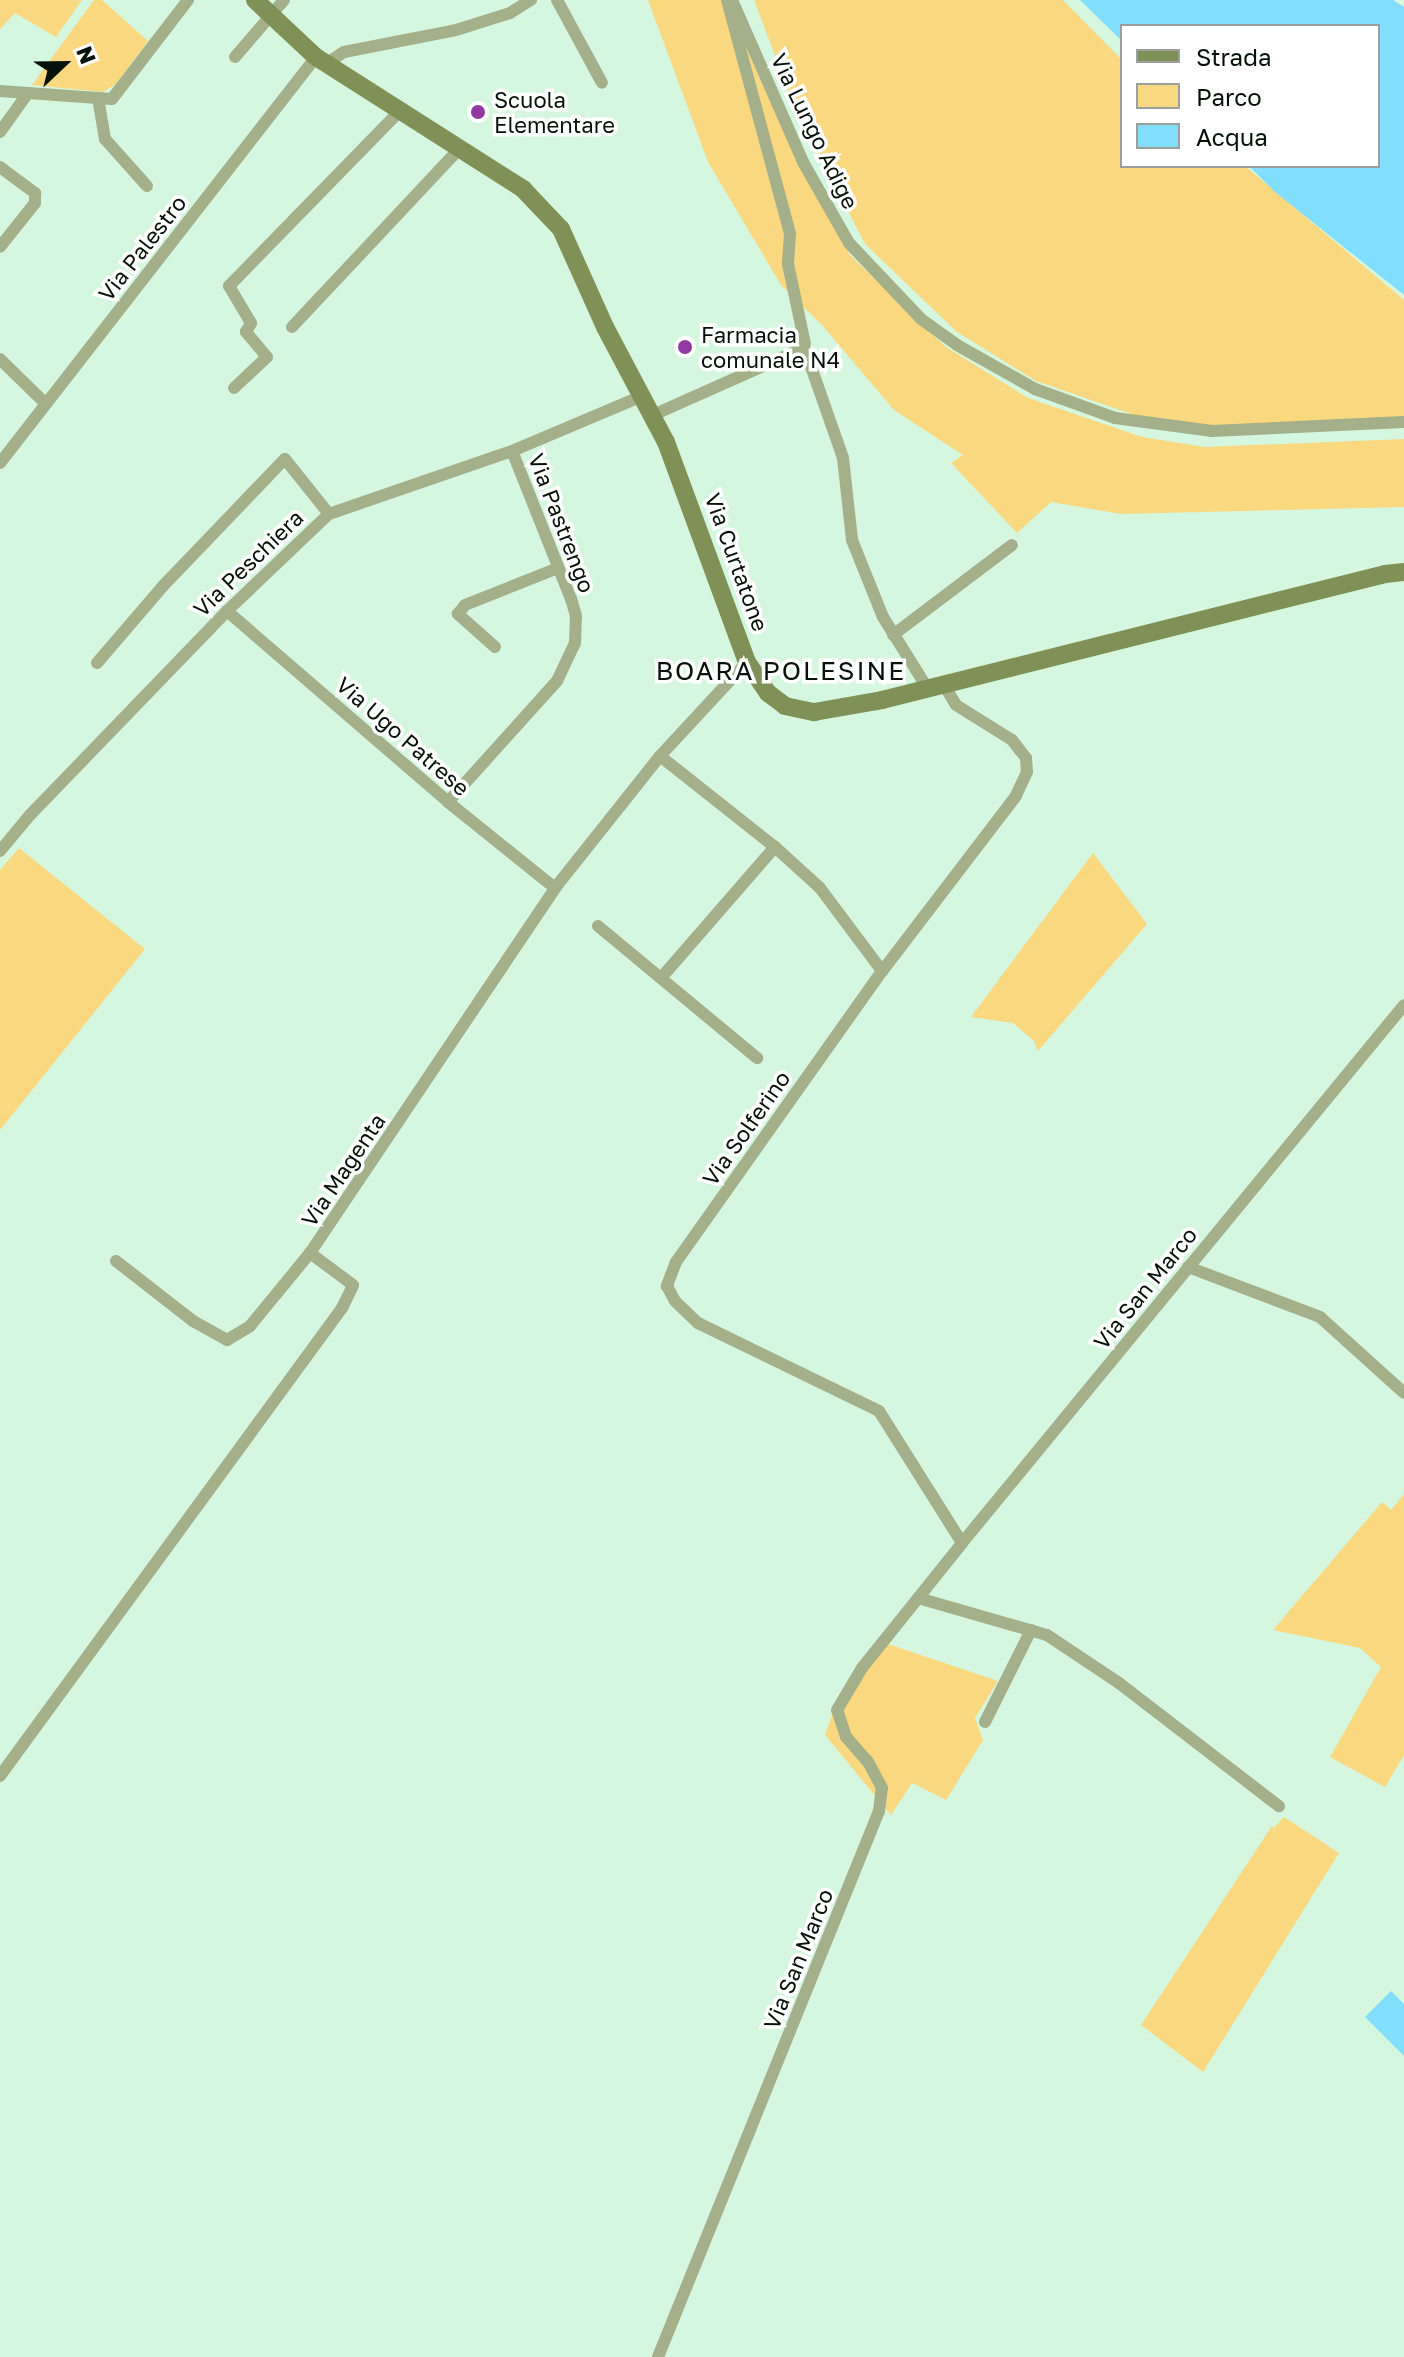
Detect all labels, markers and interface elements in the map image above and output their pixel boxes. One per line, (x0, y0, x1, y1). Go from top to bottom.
north arrow (24, 24, 104, 104)
legend (1120, 24, 1380, 168)
text: N (71, 42, 102, 68)
text: Strada (1196, 42, 1271, 71)
street label: Via Lungo Adige (766, 49, 864, 213)
text: Parco (1196, 82, 1262, 111)
place label: Scuola Elementare (494, 86, 615, 138)
marker: Scuola Elementare (469, 103, 487, 121)
text: Acqua (1196, 122, 1268, 151)
street label: Via Palestro (93, 190, 191, 306)
place label: Farmacia comunale N4 (701, 321, 840, 372)
marker: Farmacia comunale N4 (676, 338, 694, 356)
street label: Via Pastrengo (523, 450, 601, 596)
street label: Via Curtatone (700, 489, 774, 635)
street label: Via Peschiera (188, 504, 308, 622)
district label: BOARA POLESINE (656, 655, 906, 687)
street label: Via Ugo Patrese (331, 671, 475, 801)
street label: Via Solferino (697, 1065, 795, 1191)
street label: Via Magenta (296, 1108, 390, 1232)
street label: Via San Marco (1088, 1222, 1202, 1354)
street label: Via San Marco (758, 1885, 838, 2033)

